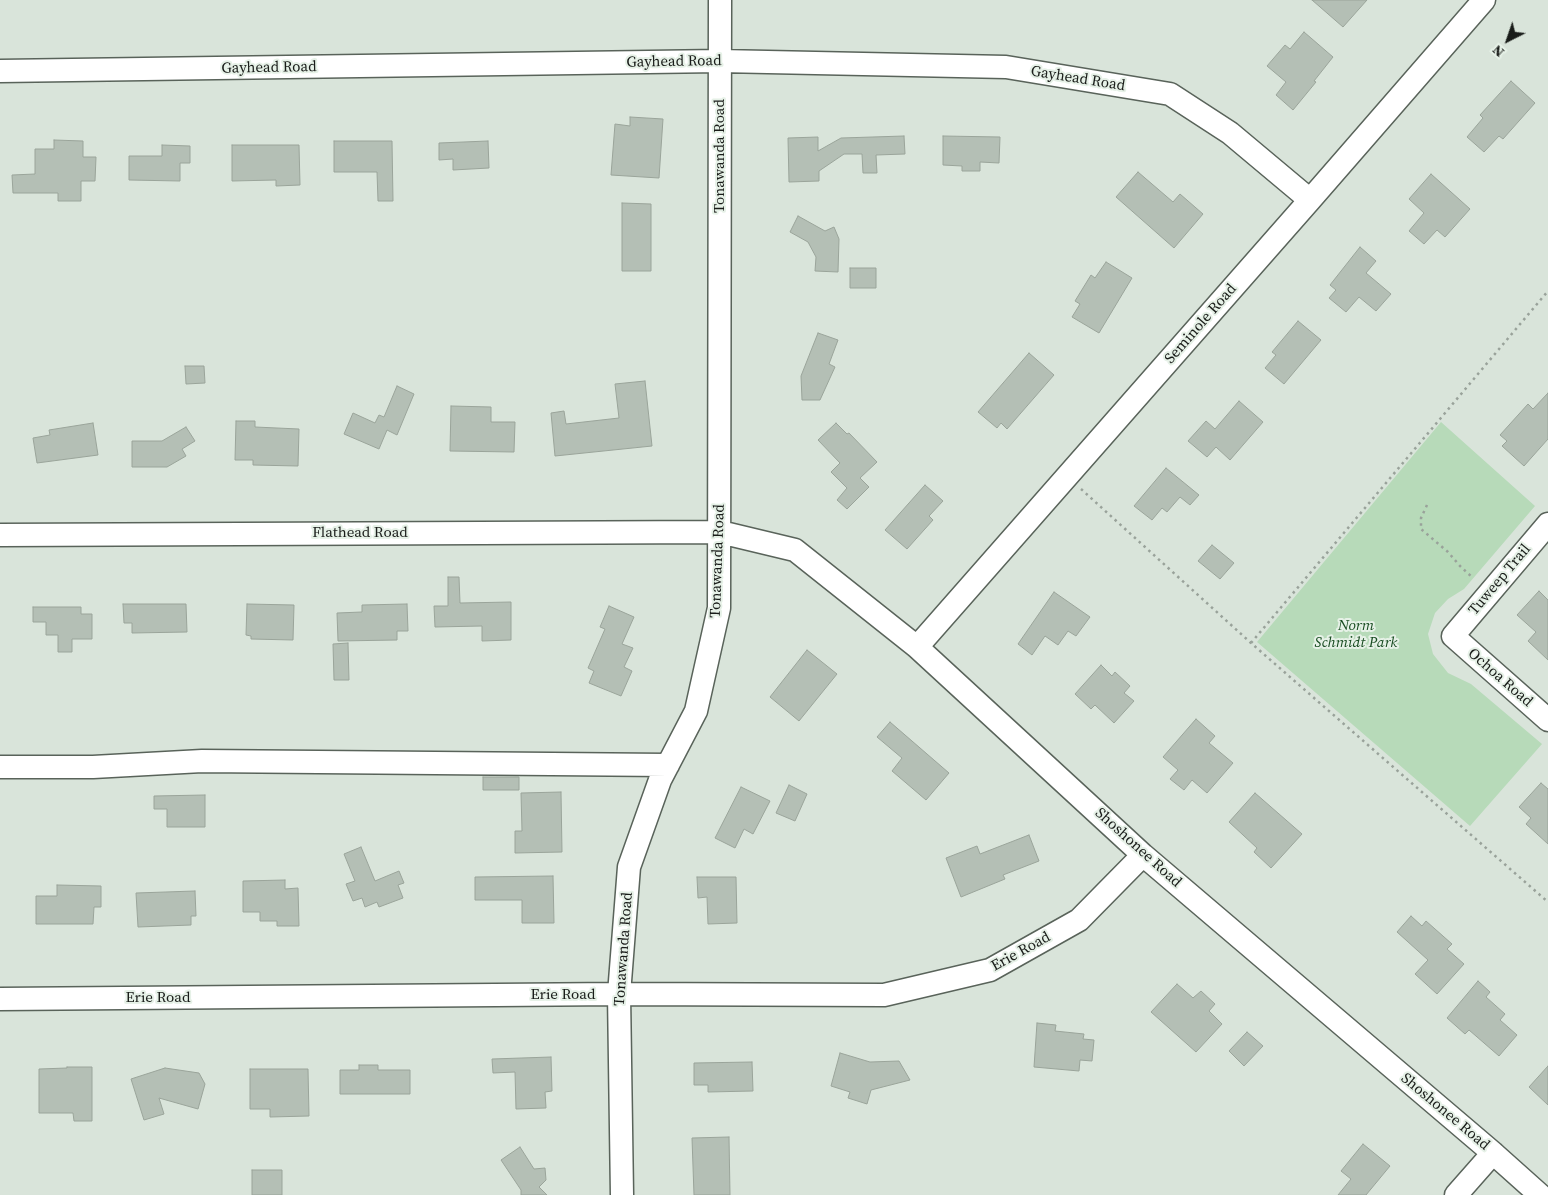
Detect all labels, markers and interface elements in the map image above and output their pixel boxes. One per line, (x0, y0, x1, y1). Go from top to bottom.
north arrow (1483, 15, 1533, 65)
text: N (1488, 40, 1509, 62)
street label: Gayhead Road (626, 52, 722, 72)
street label: Gayhead Road (221, 58, 317, 78)
street label: Gayhead Road (1030, 63, 1126, 95)
street label: Tonawanda Road (711, 99, 729, 213)
street label: Seminole Road (1161, 280, 1241, 368)
street label: Tonawanda Road (707, 504, 729, 618)
street label: Flathead Road (312, 524, 408, 542)
street label: Tuweep Trail (1465, 541, 1535, 619)
park label: Norm Schmidt Park (1315, 617, 1397, 652)
street label: Ochoa Road (1464, 645, 1536, 711)
street label: Shoshonee Road (1091, 804, 1185, 892)
street label: Tonawanda Road (611, 892, 637, 1006)
street label: Erie Road (988, 928, 1054, 976)
street label: Erie Road (531, 986, 595, 1004)
street label: Erie Road (126, 989, 190, 1007)
street label: Shoshonee Road (1397, 1070, 1493, 1154)

